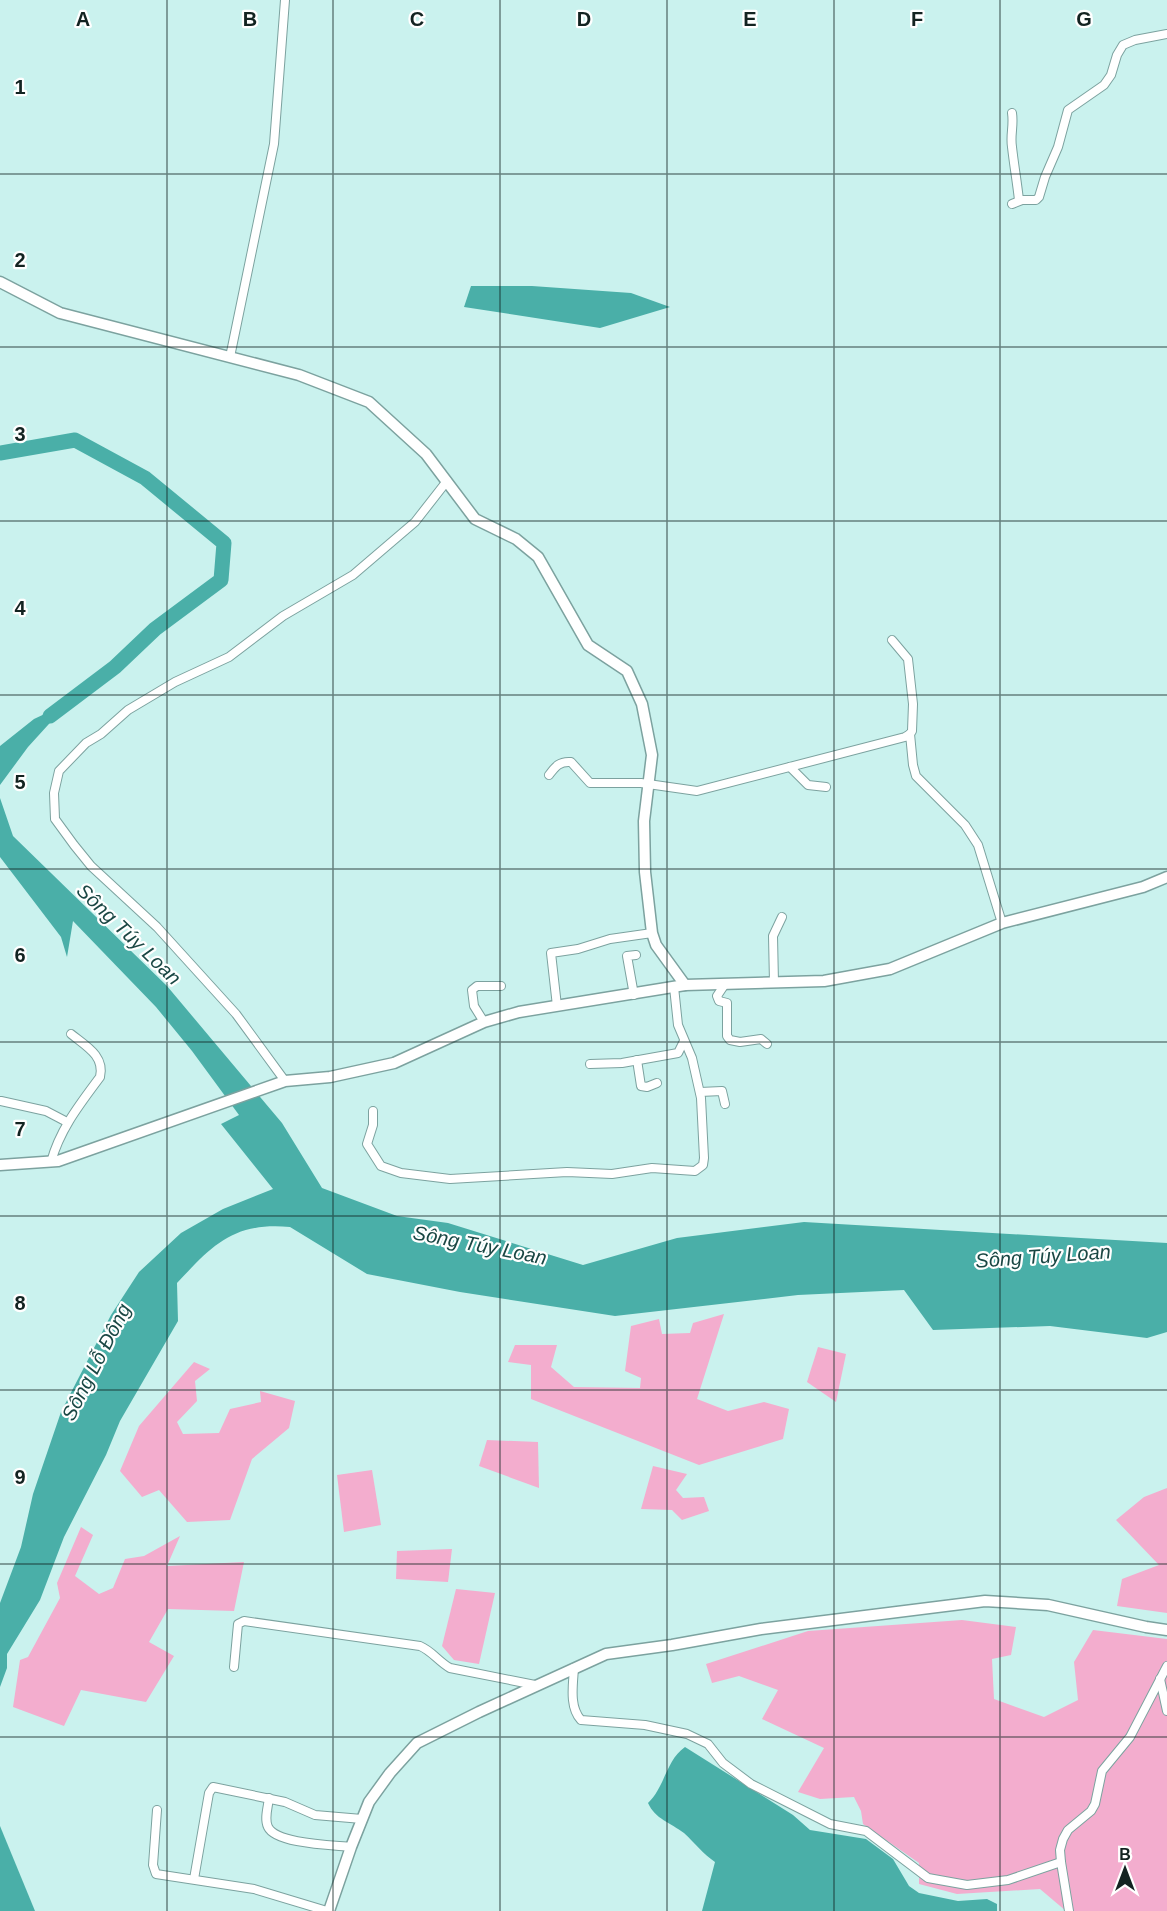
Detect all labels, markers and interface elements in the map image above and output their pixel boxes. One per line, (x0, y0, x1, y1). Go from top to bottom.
text: A (76, 8, 90, 30)
text: B (243, 8, 257, 30)
text: C (410, 8, 424, 30)
text: D (577, 8, 591, 30)
text: E (743, 8, 757, 30)
text: F (911, 8, 923, 30)
text: G (1076, 8, 1092, 30)
text: 1 (14, 76, 26, 98)
text: 2 (14, 249, 26, 271)
text: 3 (14, 423, 26, 445)
text: 4 (14, 597, 26, 619)
text: 5 (14, 771, 26, 793)
water label: Sông Túy Loan (73, 879, 185, 989)
text: 6 (14, 944, 26, 966)
text: 7 (14, 1118, 26, 1140)
water label: Sông Túy Loan (411, 1221, 549, 1269)
water label: Sông Túy Loan (975, 1240, 1111, 1272)
text: 8 (14, 1292, 26, 1314)
water label: Sông Lỗ Đông (57, 1300, 135, 1424)
text: 9 (14, 1466, 26, 1488)
north arrow (1095, 1839, 1155, 1899)
text: B (1119, 1846, 1131, 1863)

